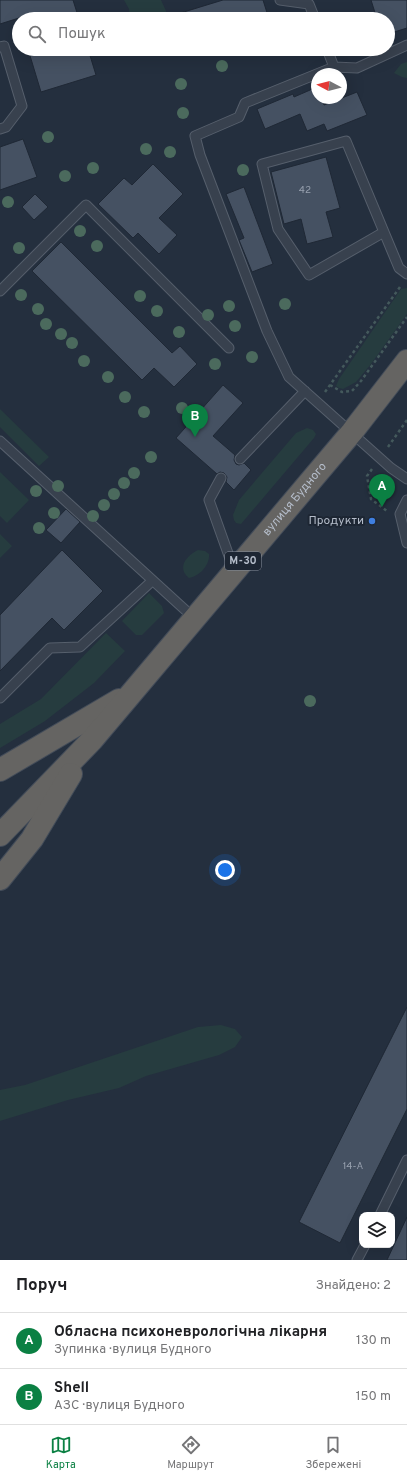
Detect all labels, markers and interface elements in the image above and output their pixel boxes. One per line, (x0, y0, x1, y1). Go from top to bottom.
search box (12, 12, 395, 56)
icon: search (26, 23, 48, 45)
text: Пошук (58, 25, 106, 44)
north arrow (311, 68, 347, 104)
house number: 42 (299, 184, 311, 197)
pin: B (182, 404, 208, 437)
street label: вулиця Будного (259, 459, 331, 540)
pin: A (369, 474, 395, 507)
place label: Продукти (308, 513, 364, 529)
marker: Продукти (367, 516, 377, 526)
road number: М-30 (225, 552, 261, 570)
your location (215, 860, 235, 880)
house number: 14-А (343, 1160, 363, 1173)
map controls (359, 1212, 395, 1248)
button: layers (359, 1212, 395, 1248)
text: Поруч (16, 1275, 68, 1297)
text: Знайдено: 2 (316, 1278, 391, 1294)
text: Обласна психоневрологічна лікарня (54, 1323, 327, 1342)
text: A (24, 1333, 34, 1349)
text: 130 m (356, 1333, 391, 1349)
text: Зупинка · вулиця Будного (54, 1342, 211, 1358)
text: Shell (54, 1379, 89, 1398)
text: B (25, 1389, 33, 1405)
text: 150 m (356, 1389, 391, 1405)
text: АЗС · вулиця Будного (54, 1398, 185, 1414)
tab: Карта (46, 1434, 76, 1472)
tab: Маршрут (167, 1434, 214, 1472)
tab: Збережені (305, 1434, 361, 1472)

